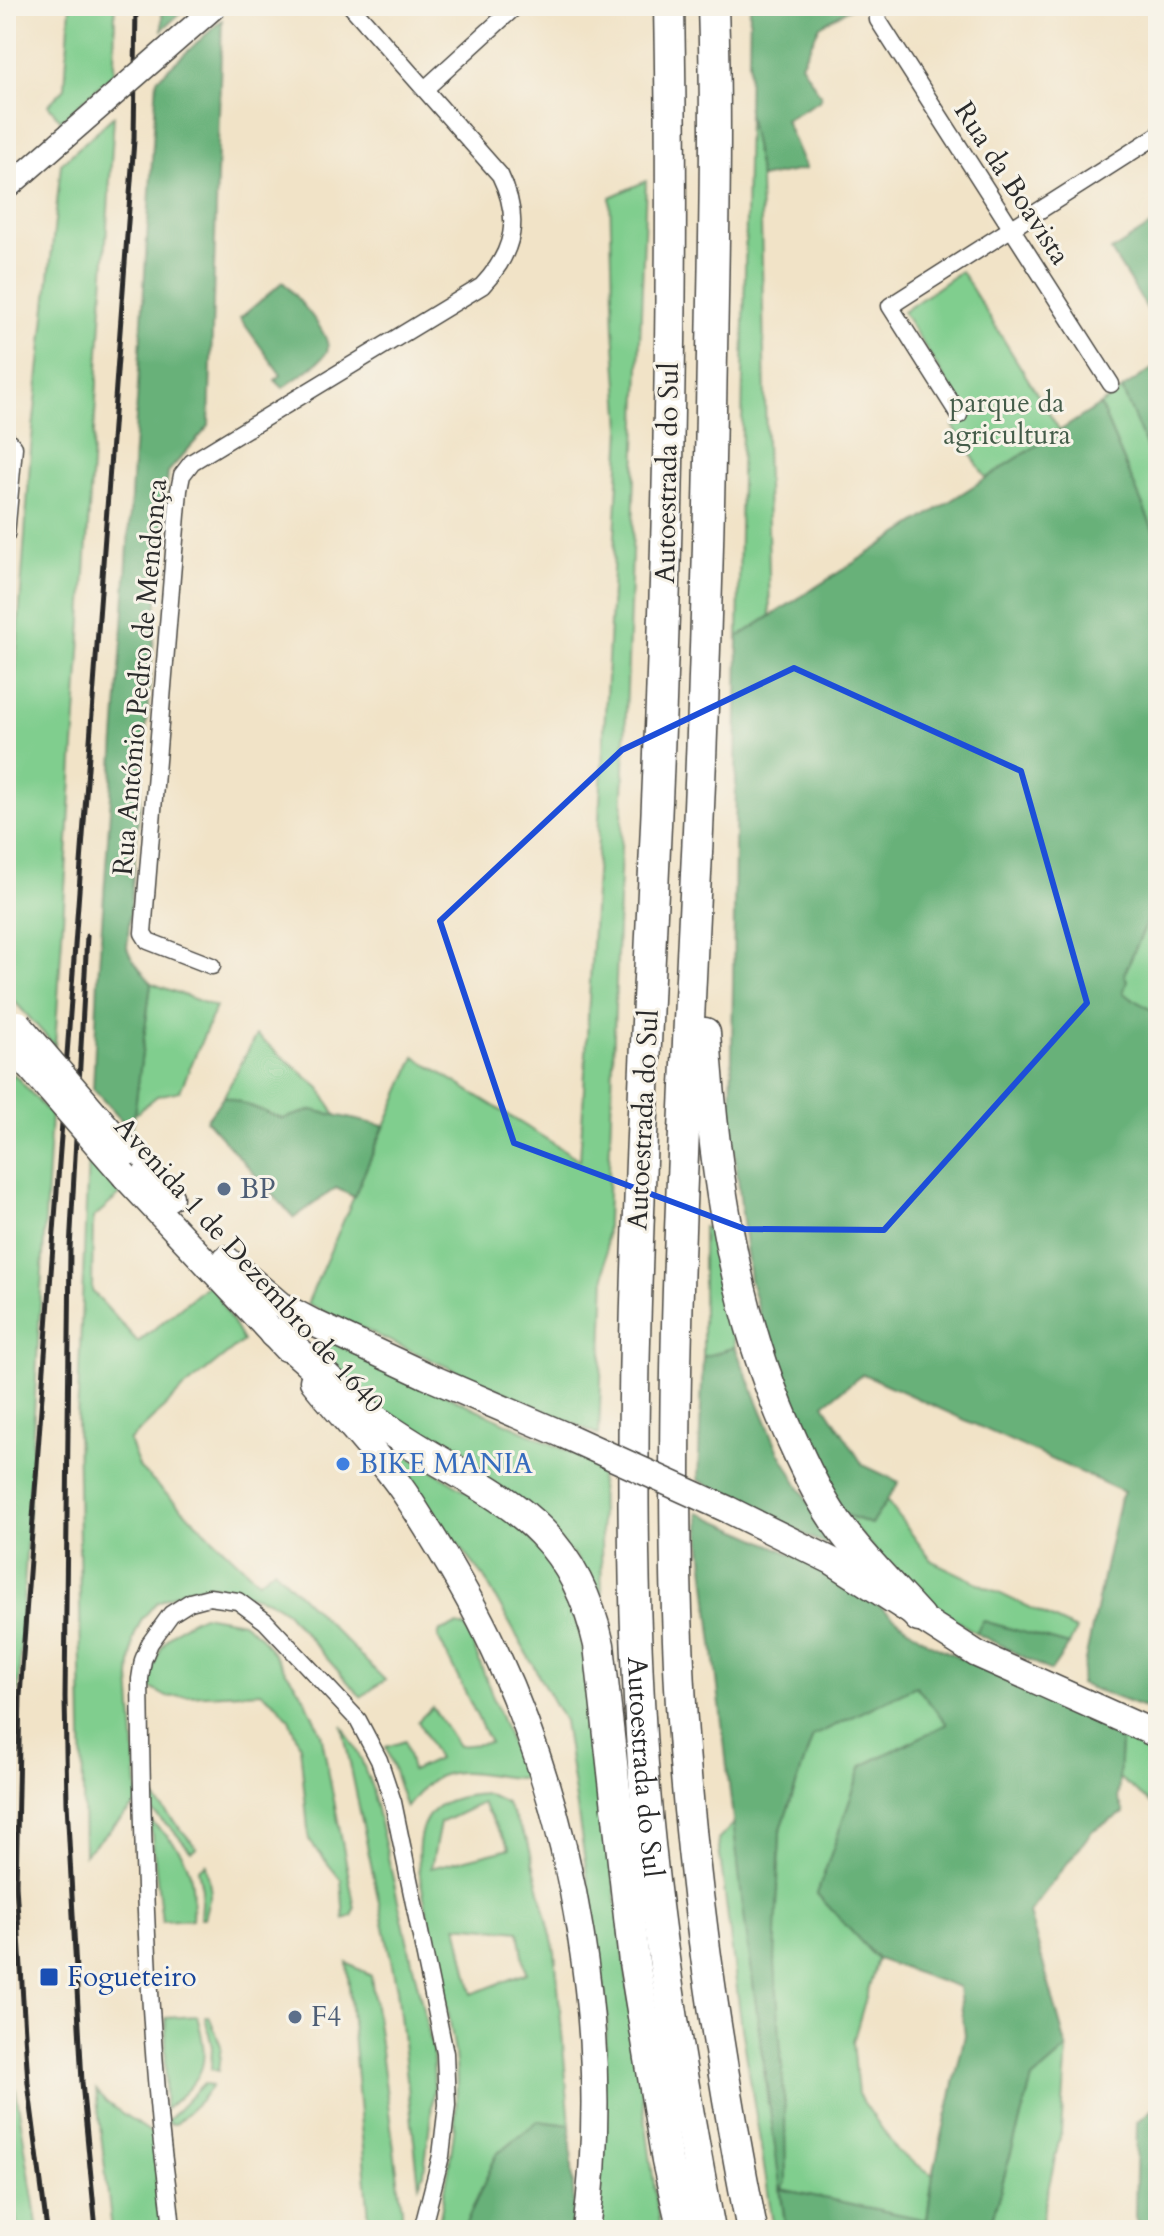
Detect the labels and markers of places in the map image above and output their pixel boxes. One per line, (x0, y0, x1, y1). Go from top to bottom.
place label: BP (240, 1170, 276, 1208)
marker: BP (215, 1180, 233, 1198)
place label: BIKE MANIA (359, 1445, 533, 1483)
marker: BIKE MANIA (334, 1455, 352, 1473)
place label: Fogueteiro (67, 1958, 197, 1996)
marker: Fogueteiro (38, 1966, 60, 1988)
place label: F4 (311, 1998, 341, 2036)
marker: F4 (286, 2008, 304, 2026)

